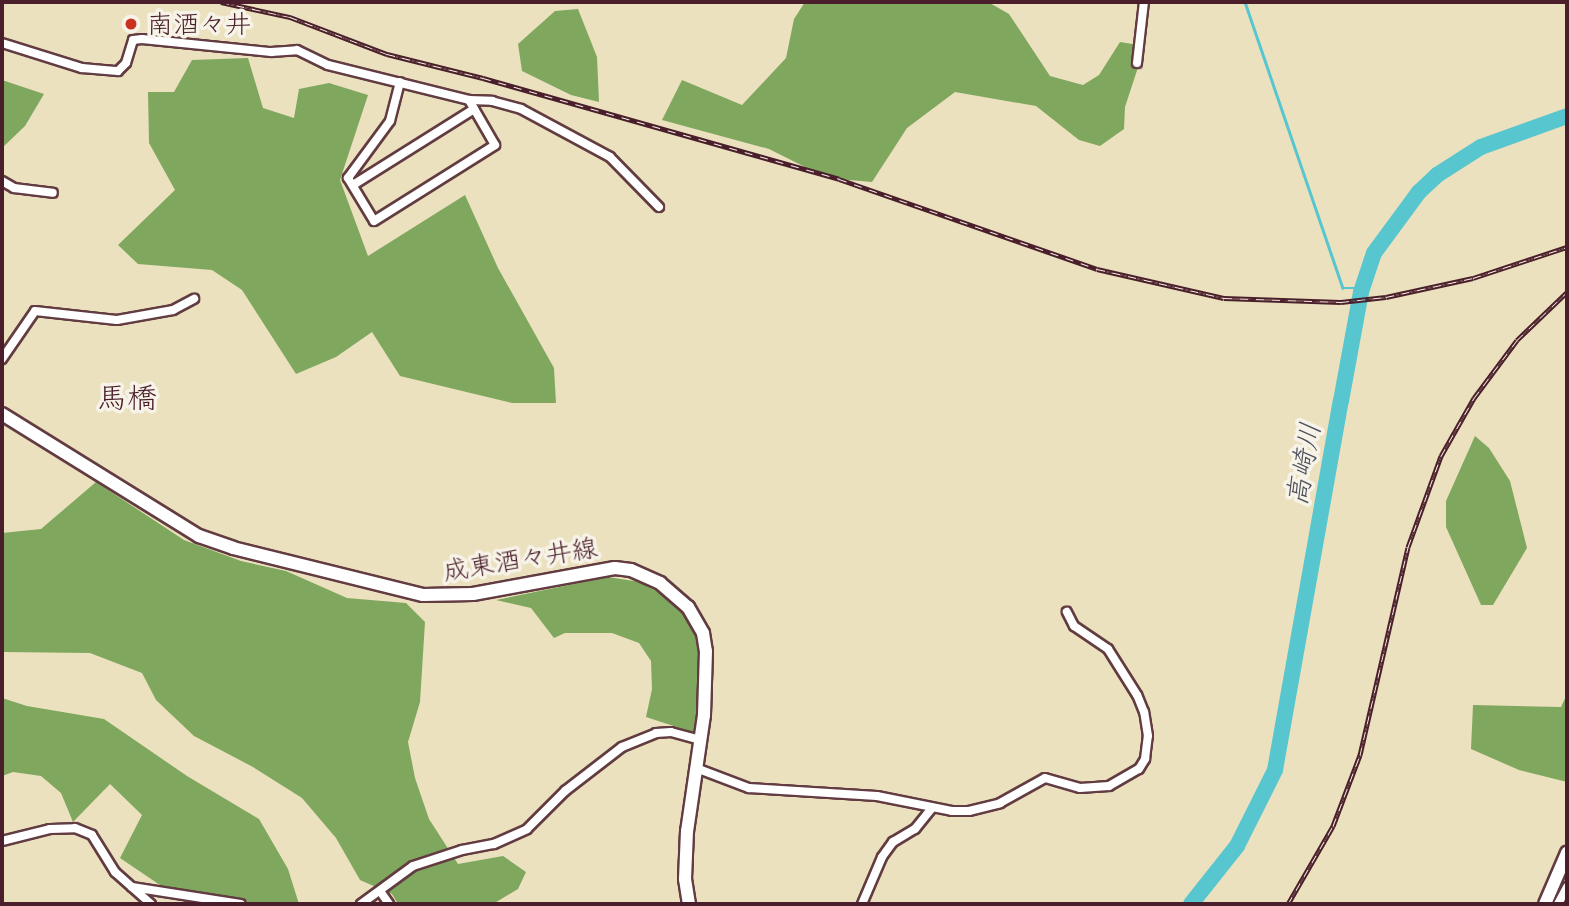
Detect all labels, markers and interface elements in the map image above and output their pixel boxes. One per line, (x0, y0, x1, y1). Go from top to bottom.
place label: 南酒々井 (147, 8, 251, 40)
marker: 南酒々井 (121, 14, 141, 34)
district label: 馬橋 (97, 379, 157, 415)
water label: 高崎川 (1279, 420, 1327, 508)
street label: 成東酒々井線 (441, 531, 599, 587)

